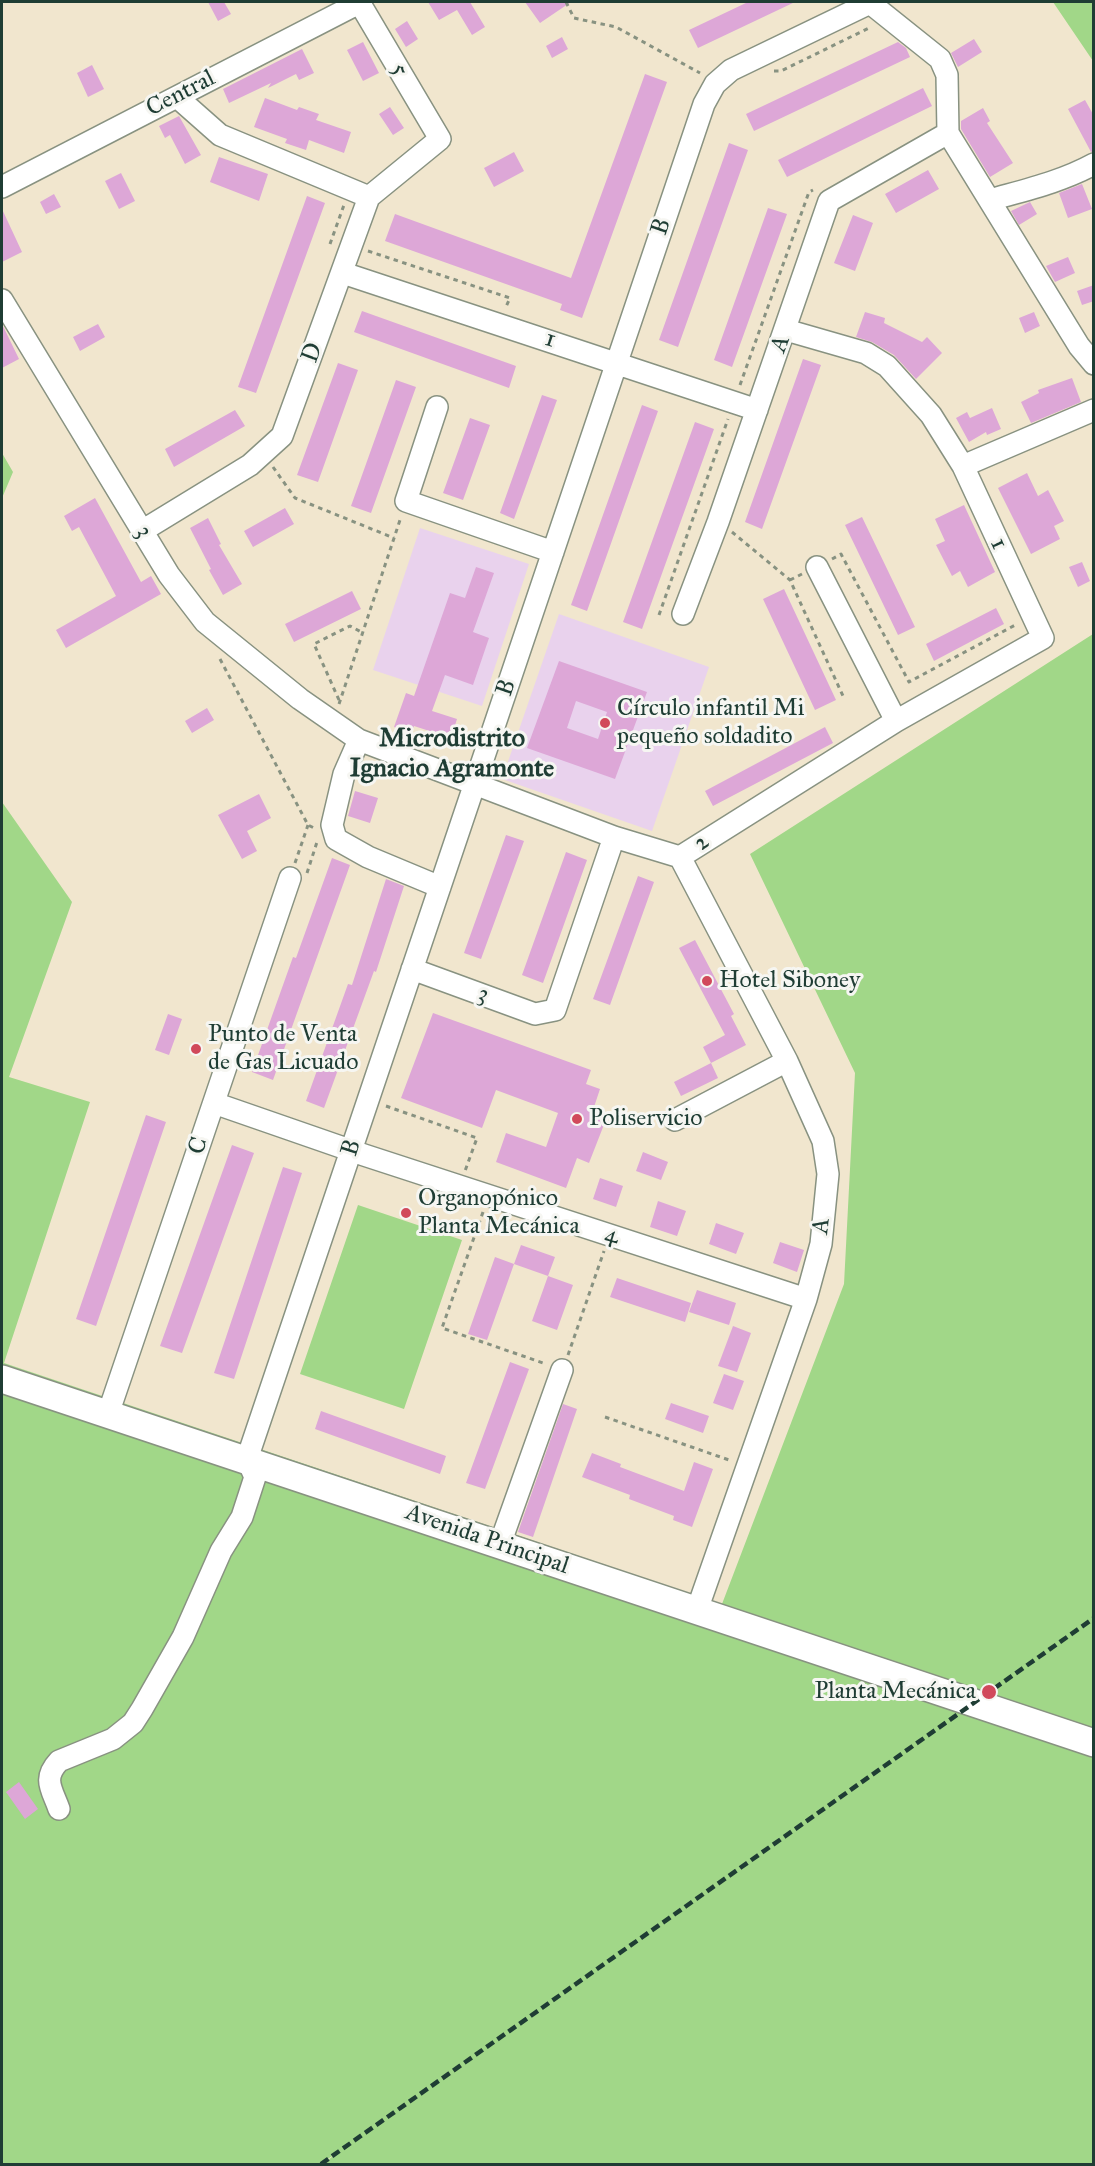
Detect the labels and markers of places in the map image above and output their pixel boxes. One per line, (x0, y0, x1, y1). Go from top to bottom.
place label: Círculo infantil Mi pequeño soldadito (617, 695, 804, 751)
marker: Círculo infantil Mi pequeño soldadito (598, 716, 612, 730)
place label: Hotel Siboney (719, 967, 860, 995)
marker: Hotel Siboney (700, 974, 714, 988)
place label: Punto de Venta de Gas Licuado (208, 1021, 358, 1077)
marker: Punto de Venta de Gas Licuado (189, 1042, 203, 1056)
place label: Poliservicio (589, 1105, 702, 1133)
marker: Poliservicio (570, 1112, 584, 1126)
place label: Organopónico Planta Mecánica (418, 1185, 580, 1241)
marker: Organopónico Planta Mecánica (399, 1206, 413, 1220)
place label: Planta Mecánica (814, 1678, 976, 1706)
marker: Planta Mecánica (980, 1683, 998, 1701)

